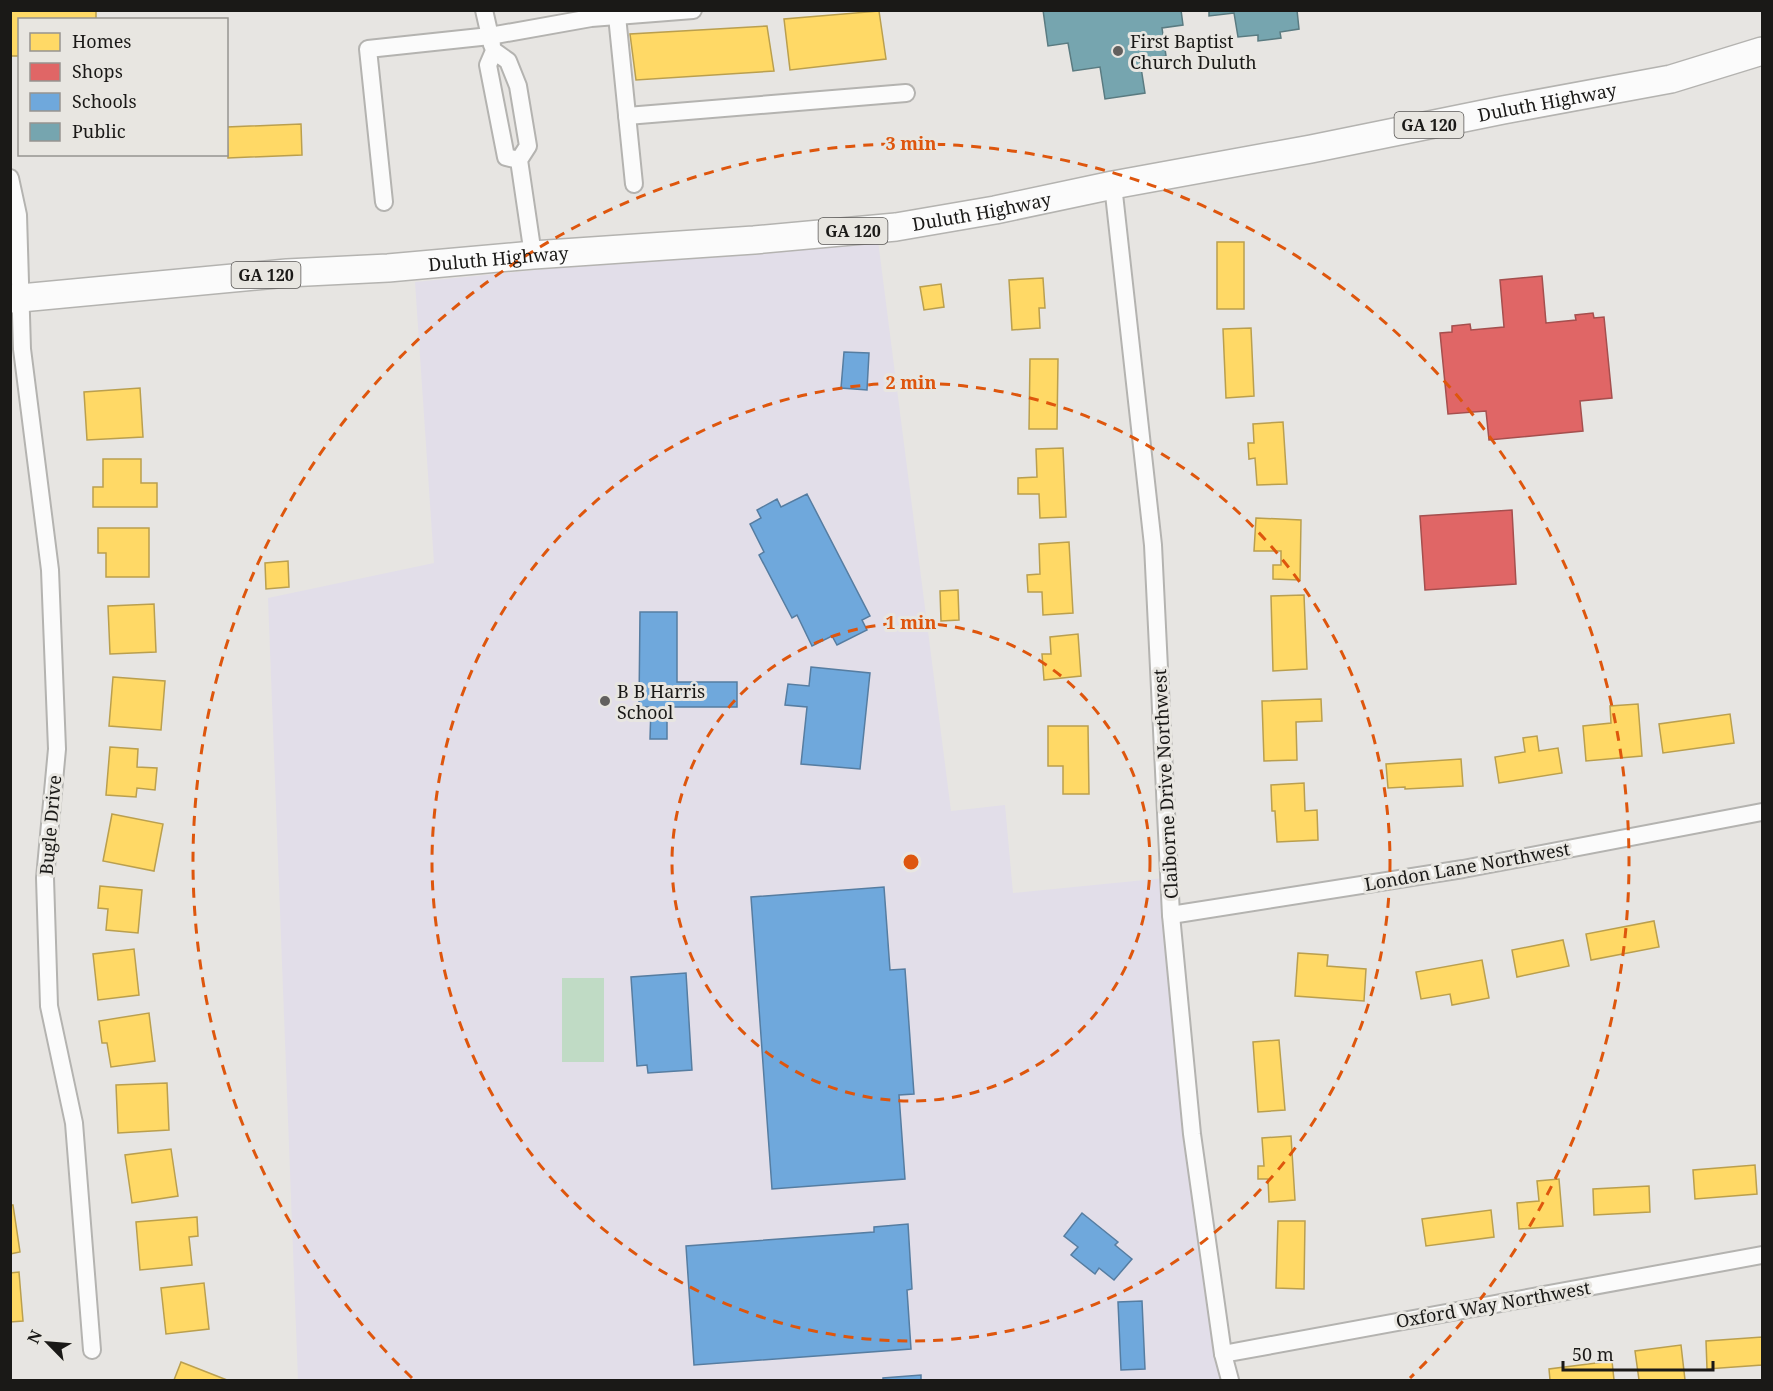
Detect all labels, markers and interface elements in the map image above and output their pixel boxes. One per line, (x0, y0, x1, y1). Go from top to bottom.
legend (18, 18, 228, 156)
text: Homes (72, 29, 131, 53)
place label: First Baptist Church Duluth (1130, 29, 1257, 74)
marker: First Baptist Church Duluth (1111, 44, 1125, 58)
text: Shops (72, 59, 123, 83)
street label: Duluth Highway (1476, 77, 1619, 127)
text: Schools (72, 89, 137, 113)
road number: GA 120 (1394, 112, 1464, 138)
text: Public (72, 119, 126, 143)
text: 3 min (886, 131, 936, 155)
street label: Duluth Highway (910, 186, 1054, 236)
road number: GA 120 (818, 218, 888, 244)
street label: Duluth Highway (427, 241, 570, 276)
road number: GA 120 (232, 262, 300, 288)
text: 2 min (886, 370, 936, 394)
text: 1 min (886, 610, 936, 634)
street label: Claiborne Drive Northwest (1147, 668, 1183, 900)
place label: B B Harris School (617, 679, 705, 724)
marker: B B Harris School (598, 694, 612, 708)
street label: Bugle Drive (34, 774, 66, 876)
street label: London Lane Northwest (1362, 836, 1572, 896)
centre of rings (901, 852, 921, 872)
street label: Oxford Way Northwest (1394, 1275, 1592, 1333)
north arrow (18, 1313, 78, 1373)
text: N (22, 1326, 47, 1347)
scale bar (1563, 1334, 1713, 1372)
text: 50 m (1572, 1342, 1614, 1366)

